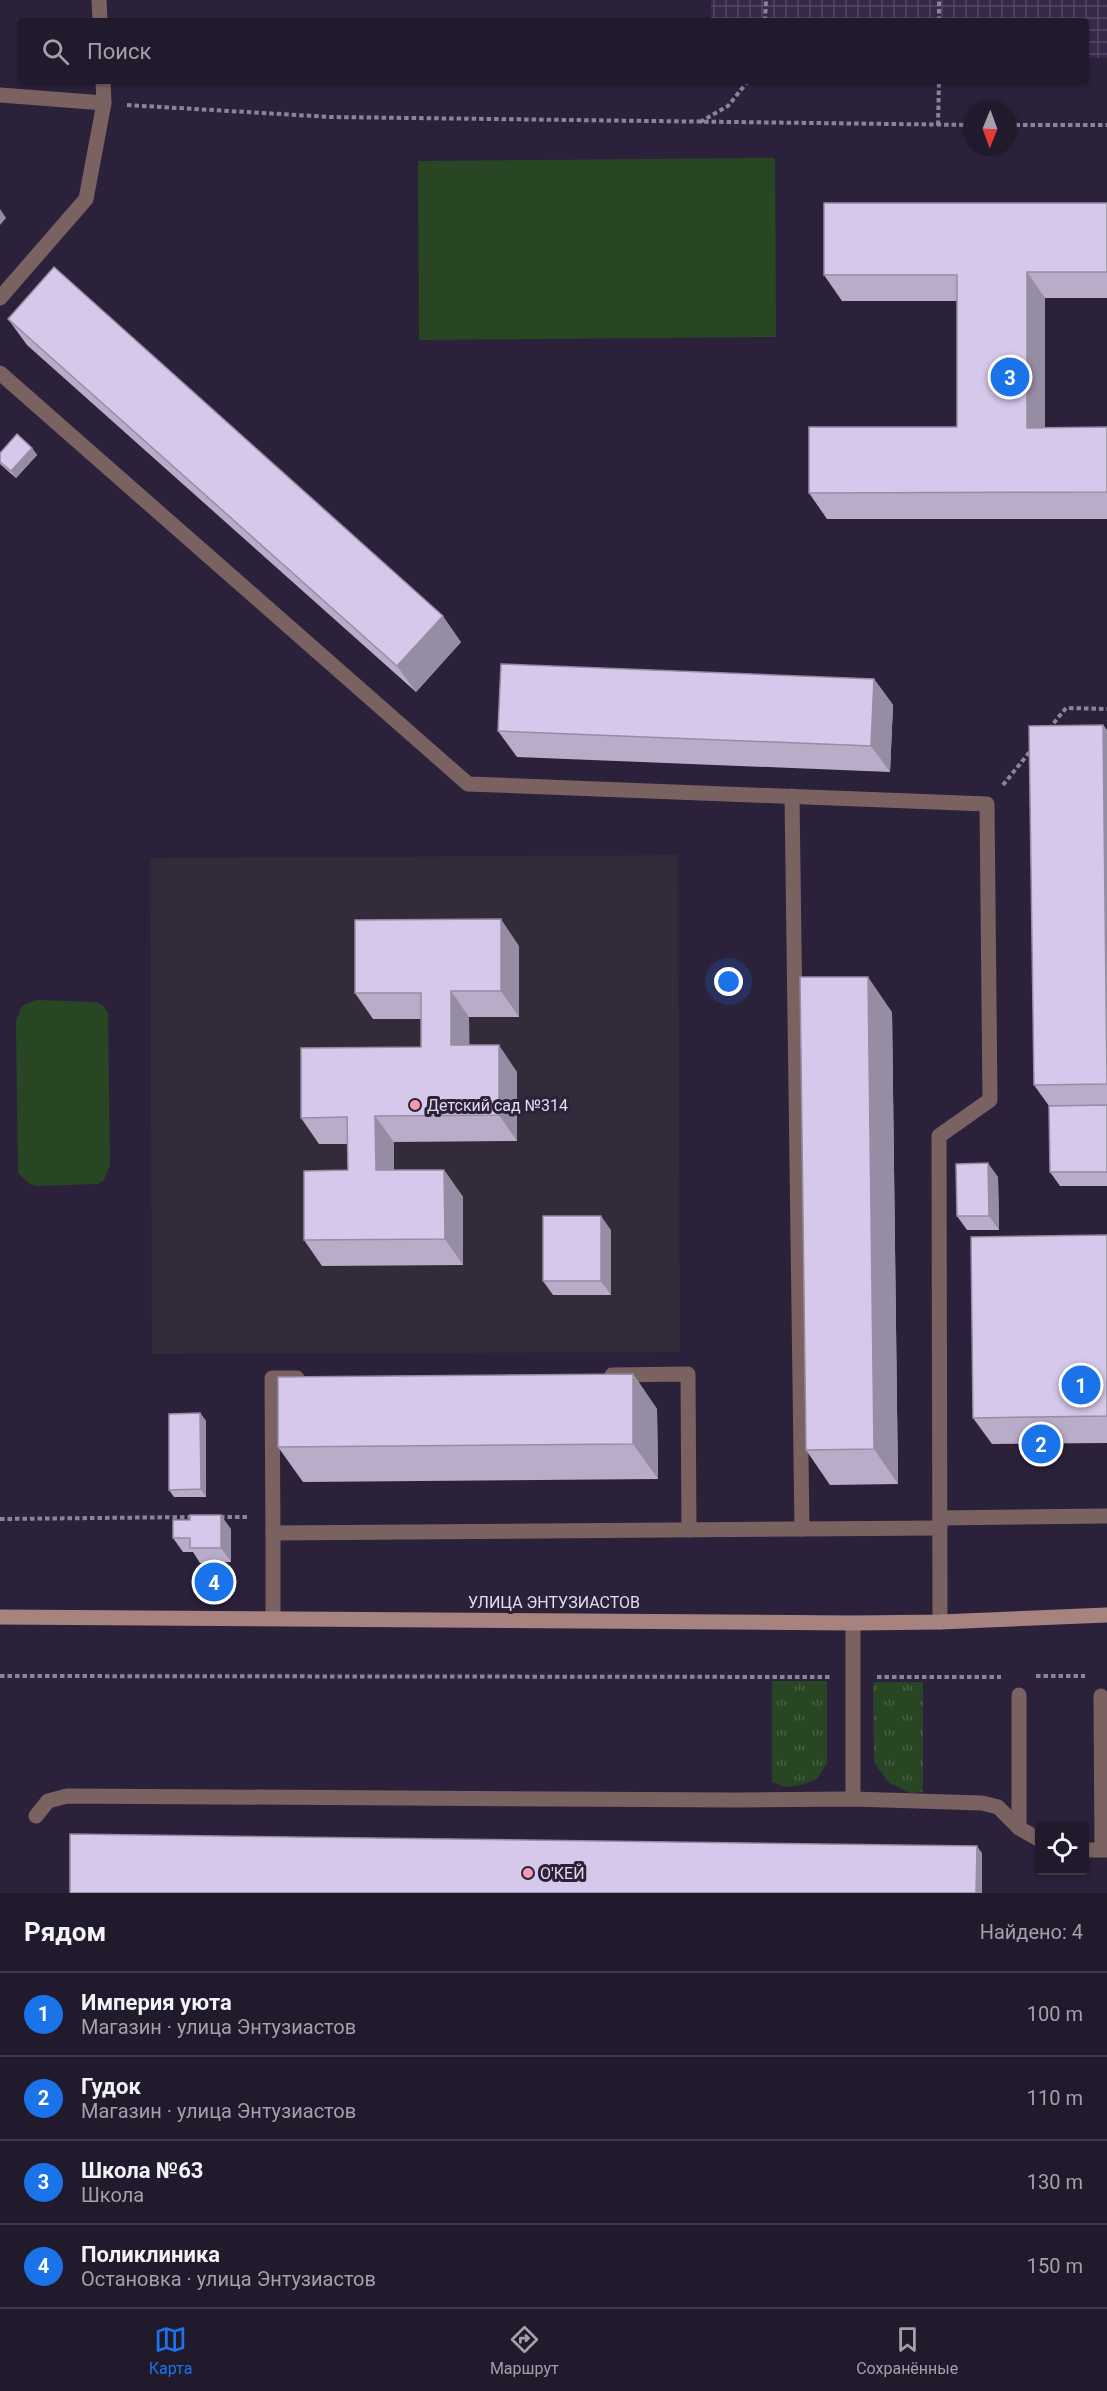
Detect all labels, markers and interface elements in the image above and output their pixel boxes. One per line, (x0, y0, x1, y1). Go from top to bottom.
search box (18, 18, 1089, 84)
icon: search (39, 35, 72, 68)
text: Поиск (87, 39, 151, 64)
north arrow (963, 102, 1017, 156)
pin: 3 (990, 354, 1030, 400)
your location (714, 967, 743, 996)
place label: Детский сад №314 (427, 1096, 568, 1115)
marker: Детский сад №314 (408, 1098, 422, 1112)
pin: 1 (1062, 1362, 1100, 1408)
pin: 2 (1022, 1422, 1060, 1466)
pin: 4 (194, 1560, 234, 1604)
street label: УЛИЦА ЭНТУЗИАСТОВ (468, 1593, 640, 1612)
map controls (1035, 1821, 1089, 1875)
button: locate (1035, 1821, 1089, 1875)
place label: О'КЕЙ (540, 1864, 585, 1883)
marker: О'КЕЙ (521, 1866, 535, 1880)
text: Рядом (24, 1917, 106, 1947)
text: Найдено: 4 (980, 1920, 1083, 1944)
text: Империя уюта (81, 1990, 232, 2015)
text: 1 (38, 2002, 49, 2026)
text: 100 m (1027, 2002, 1083, 2026)
text: Магазин · улица Энтузиастов (81, 2015, 356, 2039)
text: Гудок (81, 2074, 141, 2099)
text: 2 (38, 2086, 49, 2110)
text: 110 m (1027, 2086, 1083, 2110)
text: Магазин · улица Энтузиастов (81, 2099, 356, 2123)
text: Школа №63 (81, 2158, 203, 2183)
text: 3 (38, 2170, 49, 2194)
text: 130 m (1027, 2170, 1083, 2194)
text: Школа (81, 2183, 144, 2207)
text: Поликлиника (81, 2242, 220, 2267)
text: 4 (38, 2254, 49, 2278)
text: 150 m (1027, 2254, 1083, 2278)
text: Остановка · улица Энтузиастов (81, 2267, 376, 2291)
tab: Карта (149, 2323, 192, 2378)
tab: Маршрут (490, 2323, 559, 2378)
tab: Сохранённые (856, 2323, 958, 2378)

